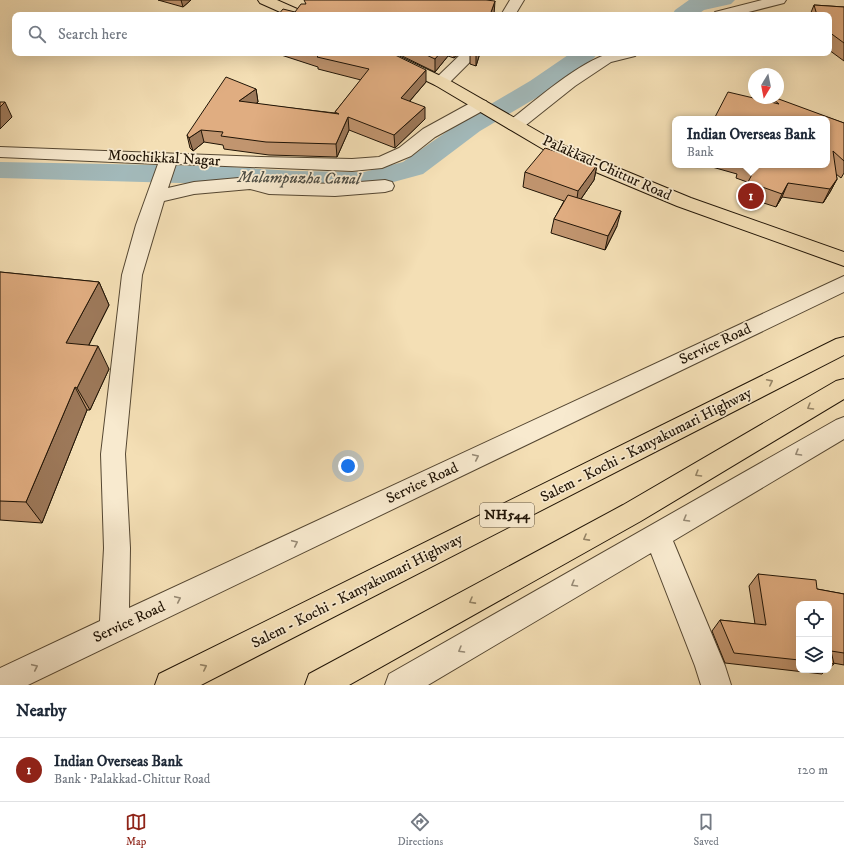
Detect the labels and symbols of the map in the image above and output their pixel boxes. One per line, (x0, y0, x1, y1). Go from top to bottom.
north arrow (748, 68, 784, 104)
street label: Palakkad-Chittur Road (540, 131, 675, 205)
street label: Moochikkal Nagar (107, 146, 221, 170)
water label: Malampuzha Canal (237, 167, 362, 189)
pin: 1 (738, 181, 764, 211)
street label: Service Road (676, 319, 754, 369)
one-way arrow (766, 379, 774, 387)
street label: Salem - Kochi - Kanyakumari Highway (537, 383, 756, 507)
one-way arrow (807, 403, 814, 410)
one-way arrow (795, 449, 802, 456)
one-way arrow (472, 454, 479, 462)
your location (338, 456, 358, 476)
street label: Service Road (383, 458, 461, 508)
one-way arrow (695, 469, 702, 476)
road number: NH544 (480, 503, 534, 527)
one-way arrow (683, 514, 690, 521)
street label: Salem - Kochi - Kanyakumari Highway (248, 529, 467, 653)
one-way arrow (583, 534, 590, 541)
one-way arrow (291, 540, 299, 548)
one-way arrow (571, 580, 578, 587)
one-way arrow (174, 596, 181, 604)
street label: Service Road (90, 597, 168, 647)
one-way arrow (469, 597, 476, 604)
one-way arrow (458, 645, 465, 652)
one-way arrow (31, 664, 39, 672)
one-way arrow (200, 665, 208, 672)

